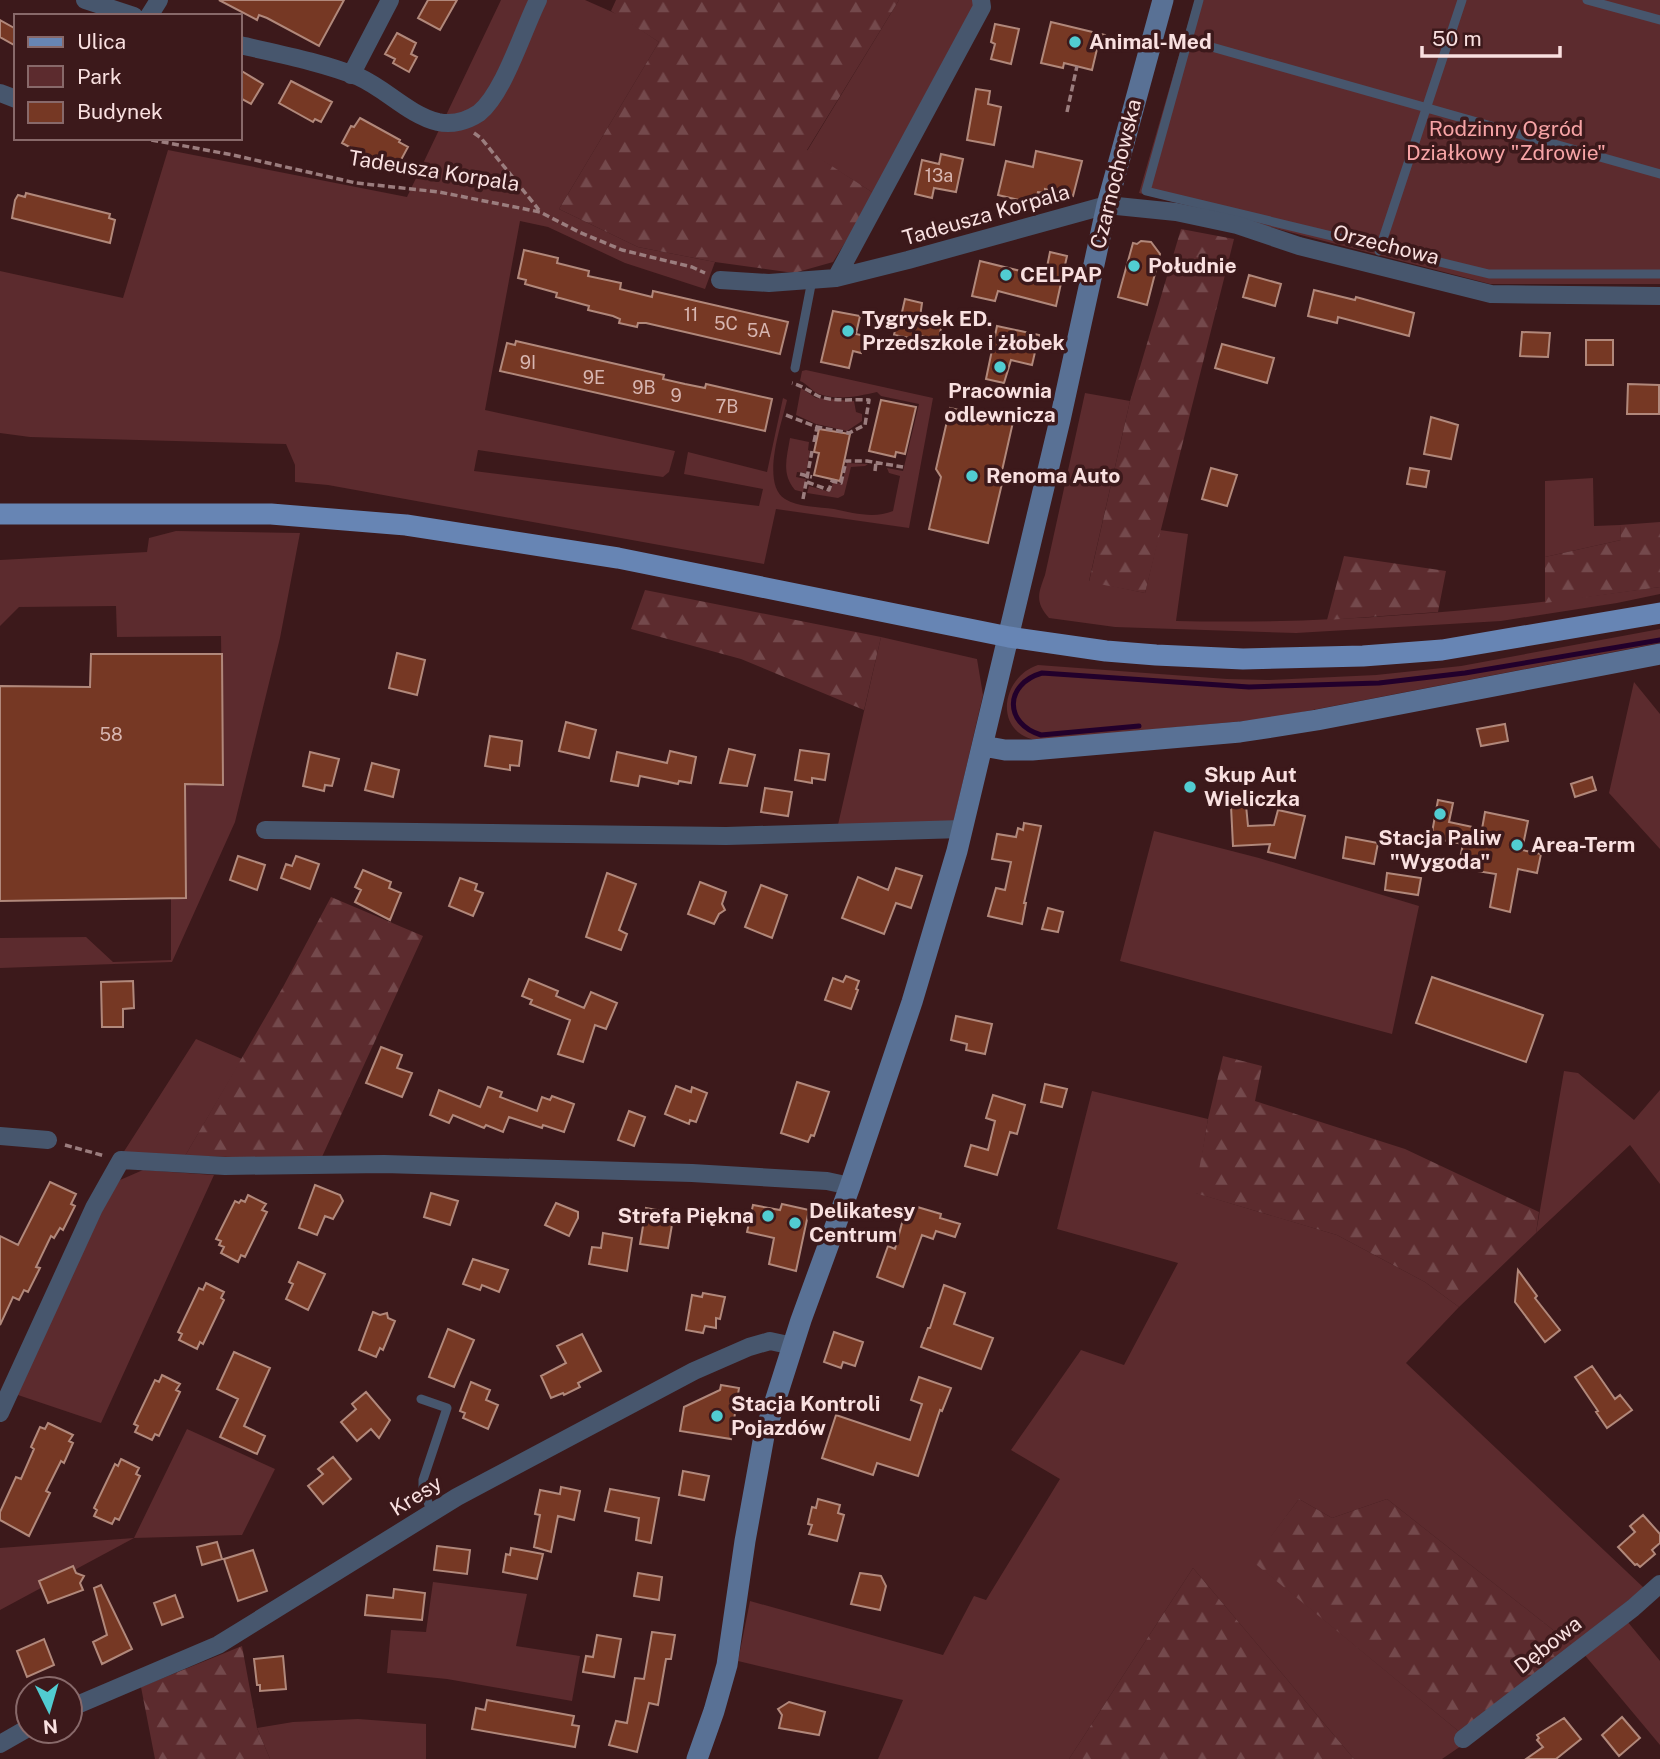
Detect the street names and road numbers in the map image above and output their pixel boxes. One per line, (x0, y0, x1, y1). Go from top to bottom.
street label: Czarnochowska (1085, 96, 1146, 251)
street label: Tadeusza Korpala (347, 145, 521, 196)
street label: Tadeusza Korpala (899, 179, 1072, 250)
street label: Orzechowa (1331, 219, 1442, 270)
street label: Kresy (385, 1470, 446, 1521)
street label: Dębowa (1509, 1611, 1586, 1679)

